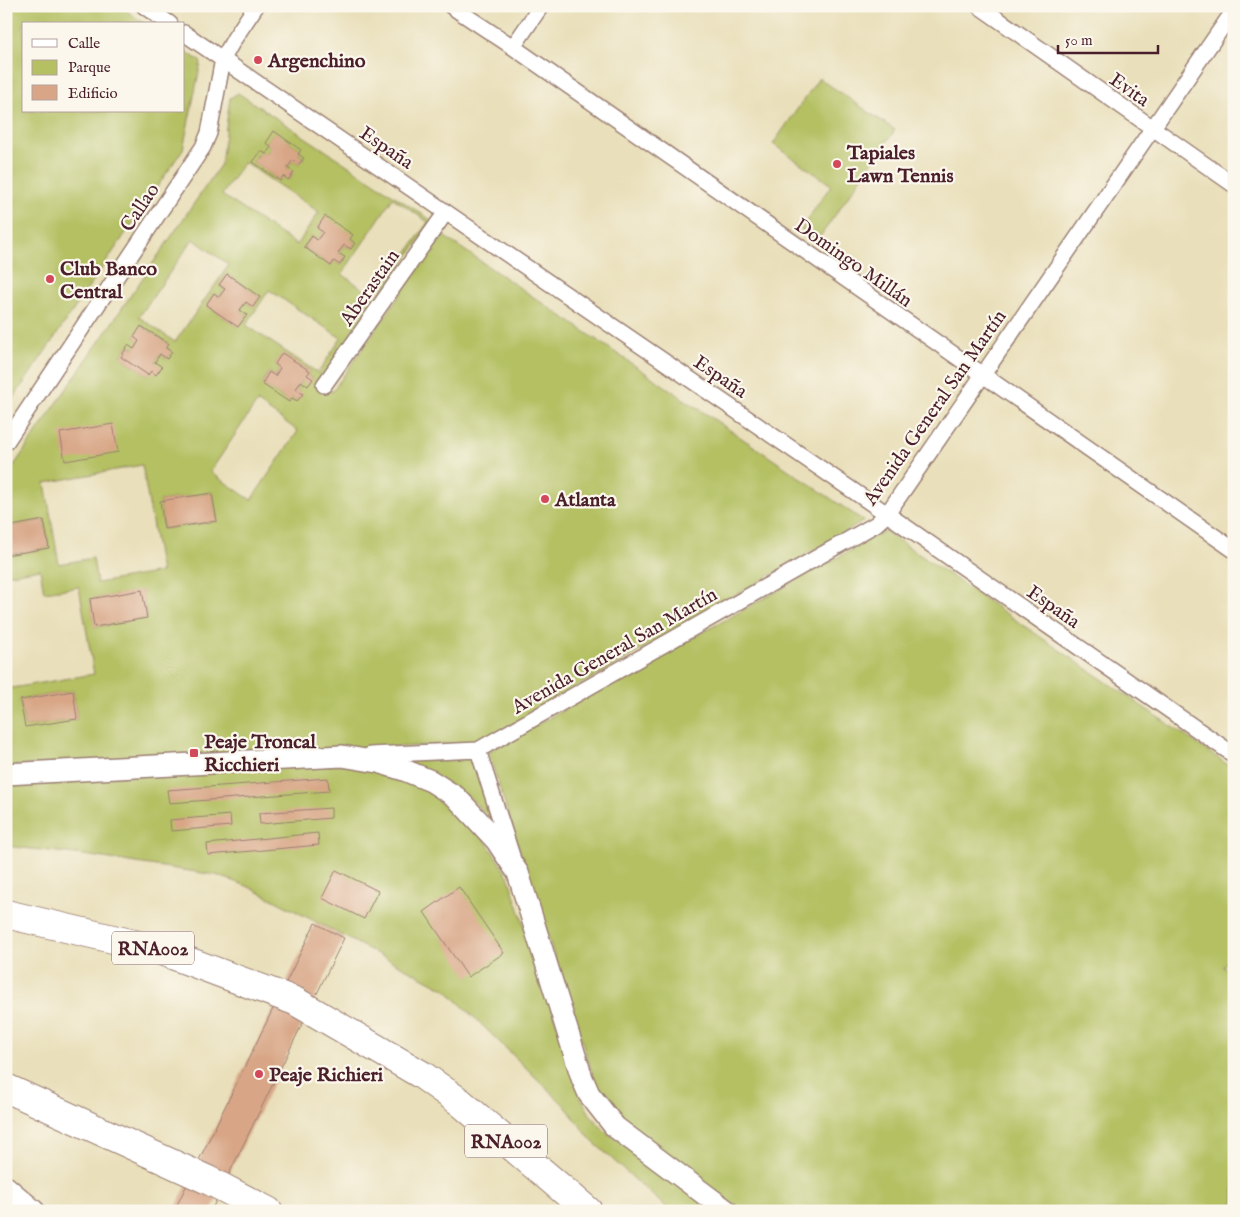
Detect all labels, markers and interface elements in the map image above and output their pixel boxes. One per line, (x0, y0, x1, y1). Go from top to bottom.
legend (22, 22, 185, 112)
scale bar (1058, 22, 1158, 54)
text: 50 m (1065, 31, 1093, 50)
text: Calle (68, 34, 100, 53)
place label: Argenchino (267, 49, 366, 74)
marker: Argenchino (252, 54, 264, 66)
text: Parque (68, 58, 111, 77)
street label: Evita (1104, 68, 1154, 113)
text: Edificio (68, 84, 118, 103)
street label: España (354, 121, 418, 175)
place label: Tapiales Lawn Tennis (846, 141, 953, 189)
marker: Tapiales Lawn Tennis (831, 158, 843, 170)
street label: Callao (115, 179, 166, 237)
street label: Domingo Millán (789, 213, 917, 313)
street label: Aberastain (334, 244, 406, 332)
place label: Club Banco Central (60, 257, 157, 305)
marker: Club Banco Central (44, 273, 56, 285)
street label: Avenida General San Martín (858, 305, 1012, 511)
street label: España (688, 350, 752, 404)
place label: Atlanta (554, 488, 616, 513)
marker: Atlanta (539, 493, 551, 505)
street label: España (1022, 580, 1085, 635)
street label: Avenida General San Martín (507, 582, 722, 721)
place label: Peaje Troncal Ricchieri (204, 730, 316, 778)
marker: Peaje Troncal Ricchieri (188, 747, 200, 759)
road number: RNA002 (112, 931, 194, 964)
place label: Peaje Richieri (269, 1063, 384, 1088)
marker: Peaje Richieri (253, 1068, 265, 1080)
road number: RNA002 (465, 1124, 547, 1158)

